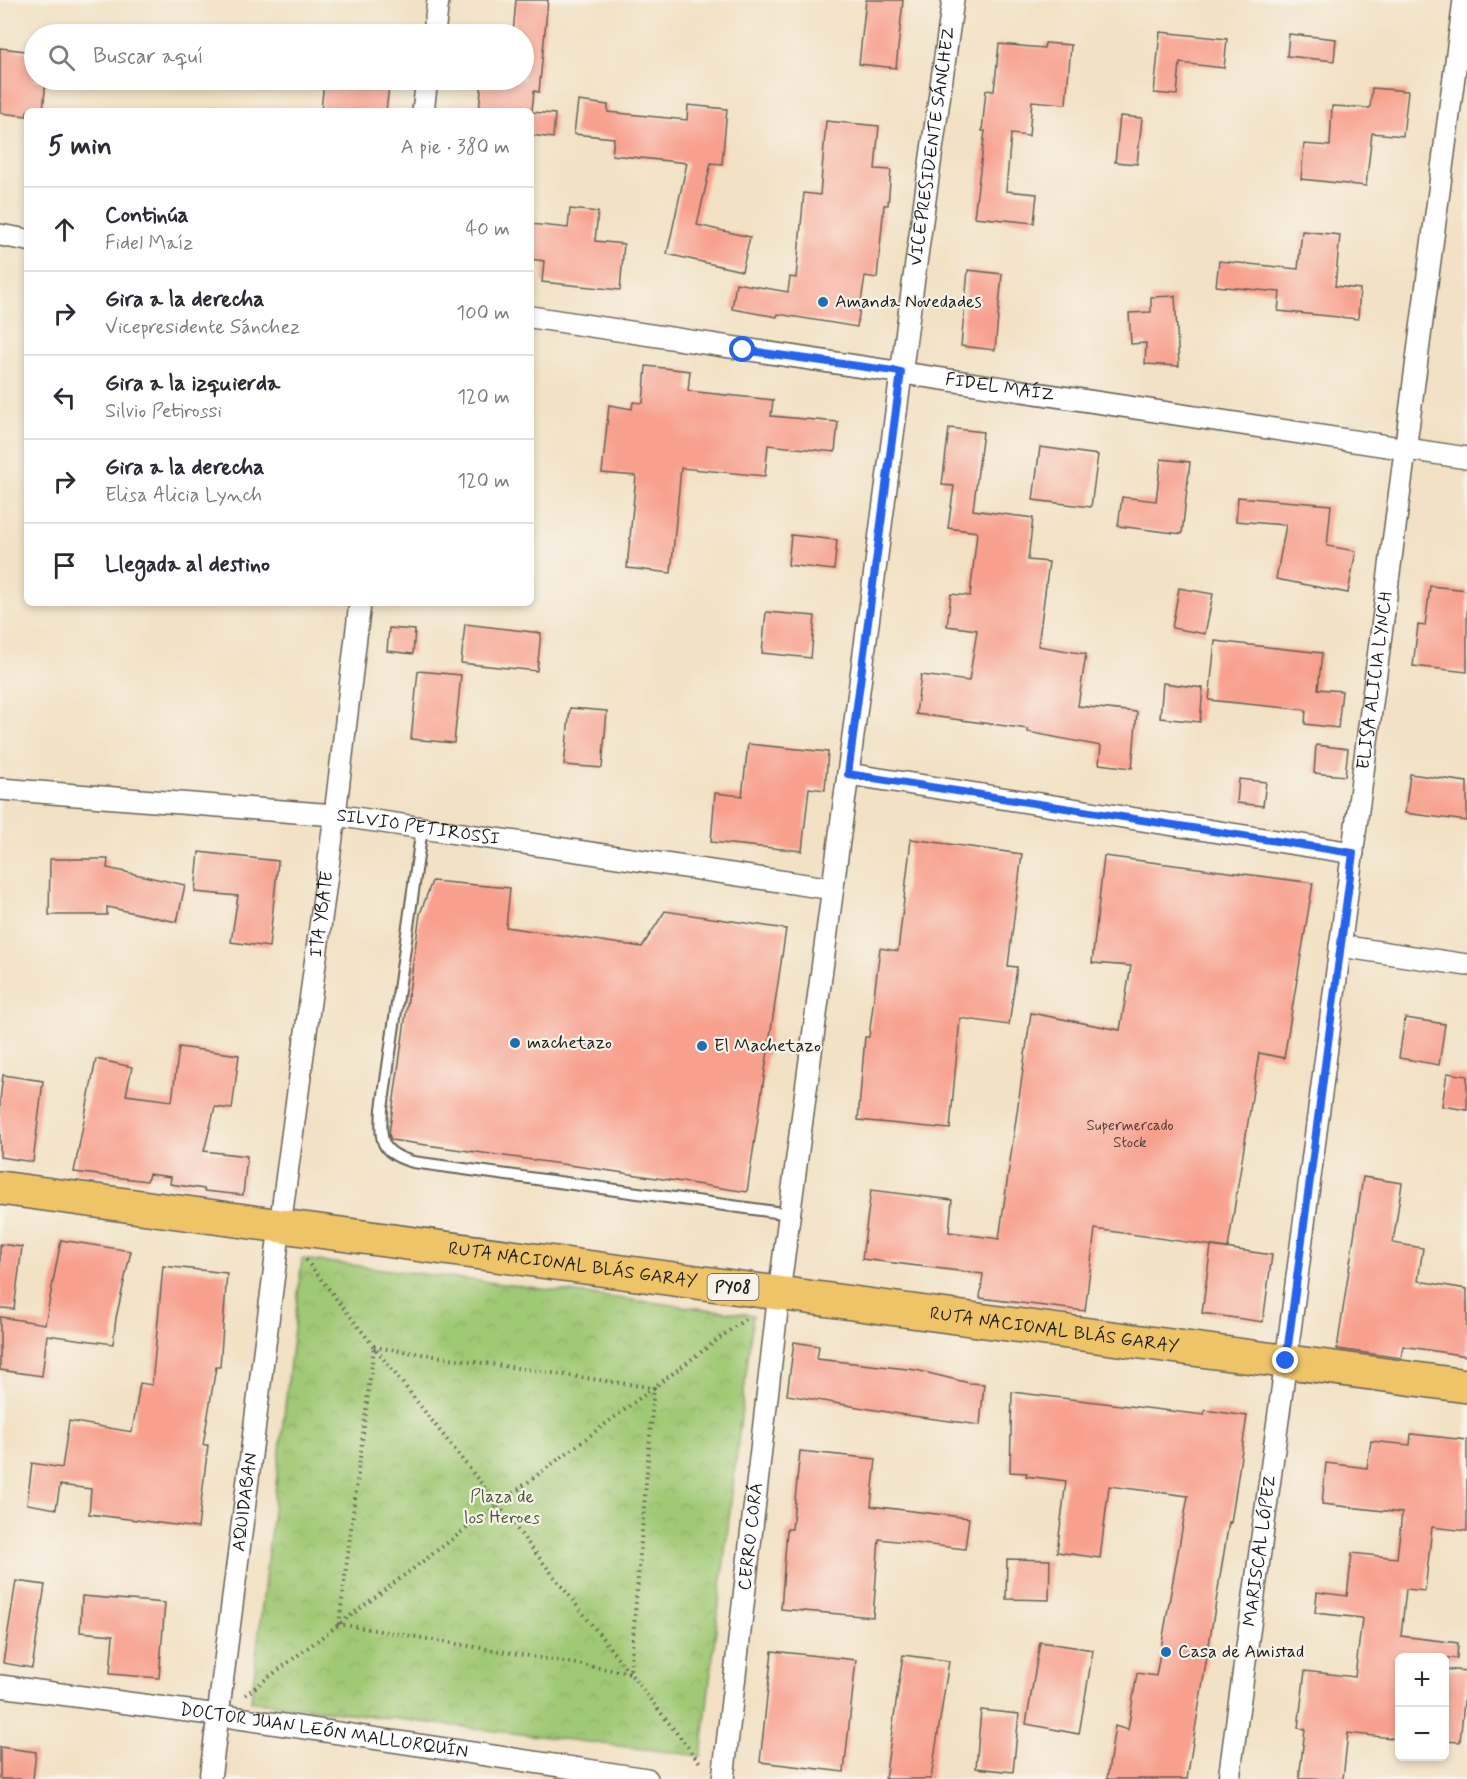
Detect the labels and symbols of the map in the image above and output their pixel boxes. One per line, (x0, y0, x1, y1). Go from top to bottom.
street label: VICEPRESIDENTE SÁNCHEZ (904, 25, 961, 267)
place label: Amanda Novedades (835, 290, 982, 314)
marker: Amanda Novedades (816, 295, 830, 309)
route start (729, 336, 755, 362)
street label: FIDEL MAÍZ (944, 368, 1056, 408)
street label: ELISA ALICIA LYNCH (1351, 590, 1398, 771)
street label: SILVIO PETIROSSI (335, 803, 501, 851)
street label: ITA YBATE (304, 870, 339, 959)
place label: machetazo (527, 1031, 612, 1055)
place label: El Machetazo (714, 1034, 821, 1058)
marker: machetazo (508, 1036, 522, 1050)
marker: El Machetazo (695, 1039, 709, 1053)
house number: Supermercado Stock (1086, 1116, 1174, 1153)
street label: RUTA NACIONAL BLÁS GARAY (447, 1237, 699, 1294)
road number: PY08 (708, 1274, 758, 1300)
street label: RUTA NACIONAL BLÁS GARAY (928, 1302, 1181, 1359)
route end (1272, 1347, 1298, 1373)
street label: AQUIDABAN (227, 1451, 263, 1553)
street label: MARISCAL LÓPEZ (1238, 1474, 1282, 1628)
street label: CERRO CORÁ (733, 1481, 769, 1592)
park label: Plaza de los Heroes (464, 1485, 540, 1530)
place label: Casa de Amistad (1178, 1640, 1304, 1664)
marker: Casa de Amistad (1159, 1645, 1173, 1659)
street label: DOCTOR JUAN LEÓN MALLORQUÍN (178, 1698, 470, 1764)

